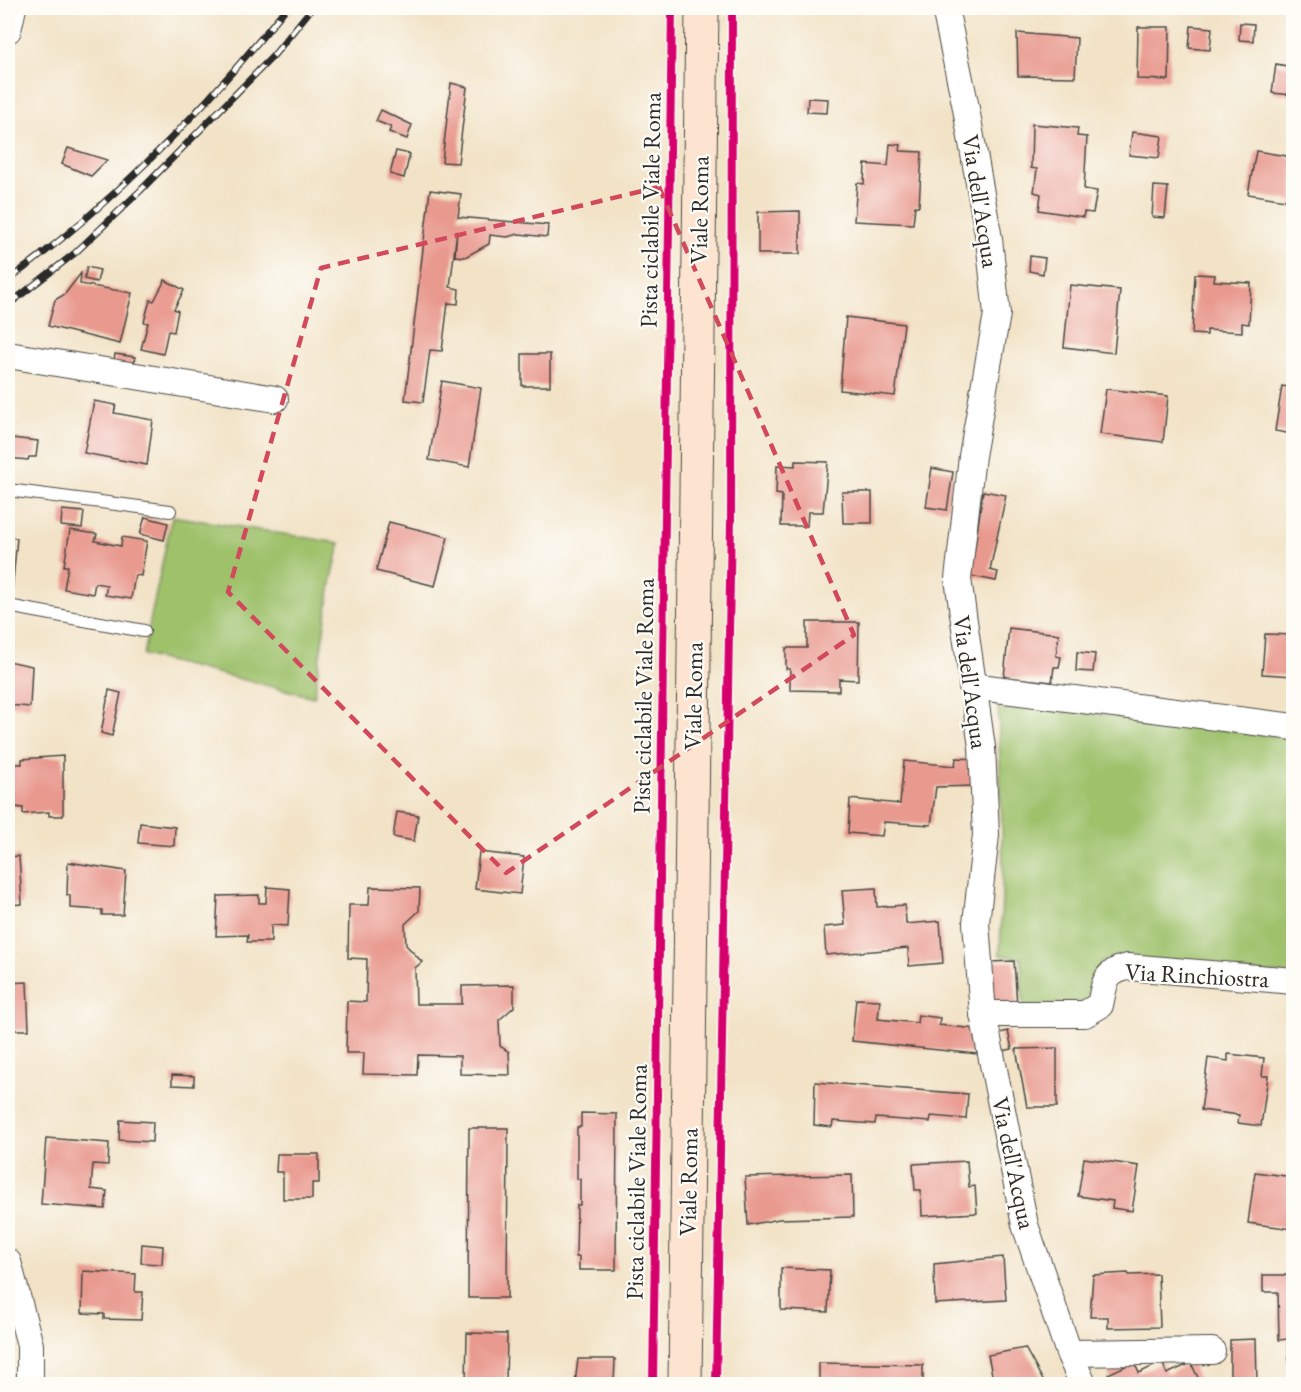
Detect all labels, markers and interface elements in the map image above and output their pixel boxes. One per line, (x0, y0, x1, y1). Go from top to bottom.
street label: Pista ciclabile Viale Roma (632, 91, 668, 328)
street label: Via dell'Acqua (955, 132, 1007, 270)
street label: Viale Roma (683, 155, 715, 264)
street label: Pista ciclabile Viale Roma (625, 577, 661, 814)
street label: Via dell'Acqua (946, 613, 996, 751)
street label: Viale Roma (677, 641, 709, 750)
street label: Via Rinchiostra (1124, 956, 1270, 994)
street label: Pista ciclabile Viale Roma (618, 1063, 654, 1300)
street label: Via dell'Acqua (985, 1094, 1043, 1232)
street label: Viale Roma (672, 1127, 704, 1236)

